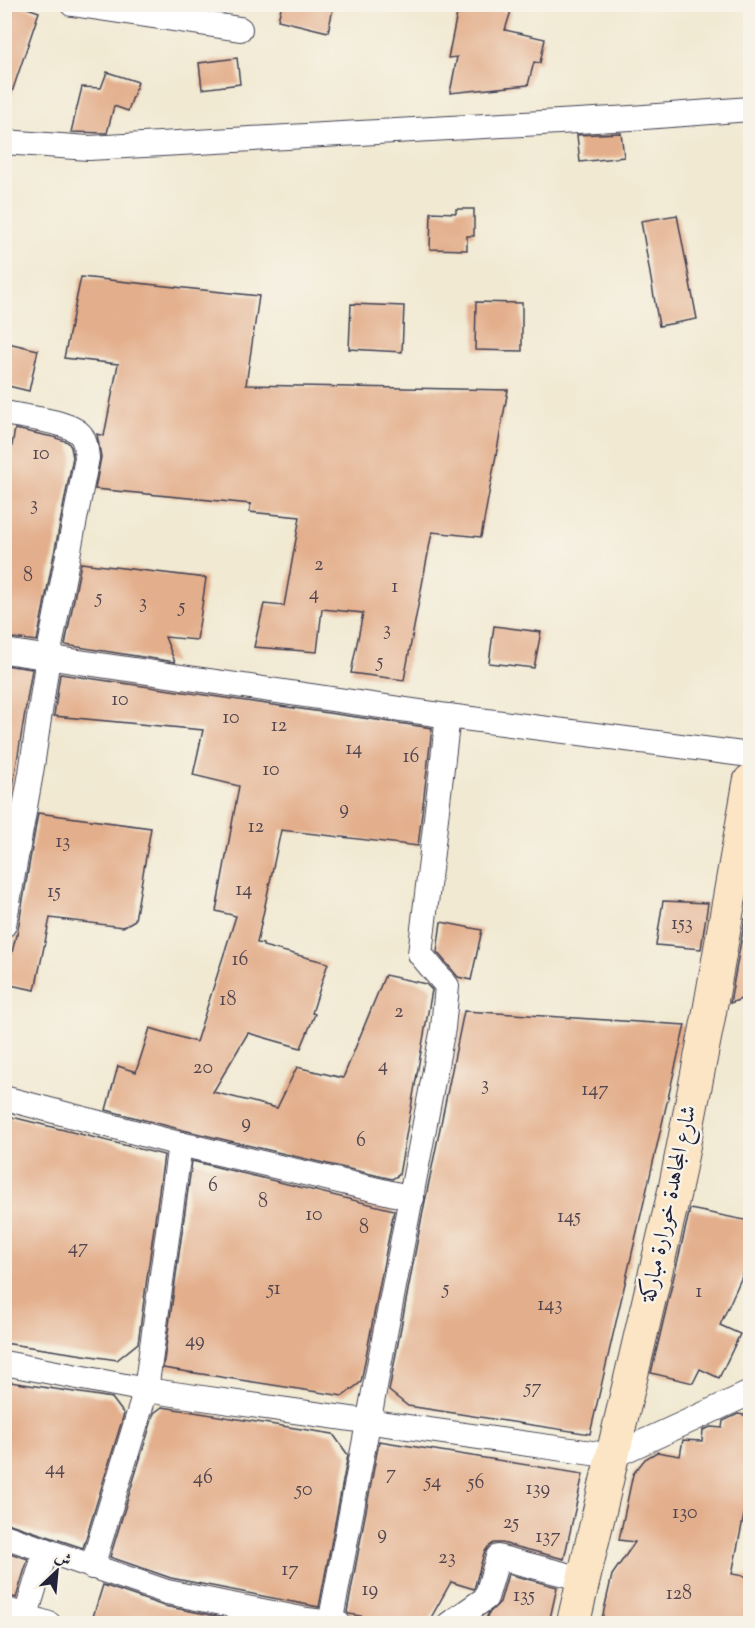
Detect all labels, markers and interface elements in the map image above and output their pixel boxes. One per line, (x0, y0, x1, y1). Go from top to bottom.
house number: 10 (32, 440, 50, 469)
house number: 3 (30, 491, 38, 520)
house number: 2 (314, 551, 324, 580)
house number: 8 (23, 562, 33, 591)
house number: 1 (392, 573, 399, 602)
house number: 4 (309, 580, 319, 609)
house number: 5 (95, 584, 103, 613)
house number: 3 (139, 589, 147, 618)
house number: 5 (178, 593, 186, 622)
house number: 3 (383, 616, 391, 645)
house number: 5 (376, 648, 384, 677)
house number: 10 (111, 686, 129, 715)
house number: 10 (222, 704, 240, 733)
house number: 12 (271, 712, 287, 741)
house number: 14 (346, 735, 362, 764)
house number: 16 (403, 743, 419, 772)
house number: 10 (262, 756, 280, 785)
house number: 9 (339, 795, 349, 824)
house number: 12 (248, 813, 264, 842)
house number: 13 (56, 828, 70, 857)
house number: 14 (236, 876, 252, 905)
house number: 15 (47, 878, 61, 907)
house number: 153 (671, 910, 693, 939)
house number: 16 (232, 946, 248, 975)
house number: 18 (220, 986, 236, 1015)
house number: 2 (394, 998, 404, 1027)
house number: 4 (378, 1052, 388, 1081)
house number: 20 (193, 1054, 213, 1083)
house number: 3 (481, 1071, 489, 1100)
house number: 147 (582, 1076, 608, 1105)
street label: شارع المجاهدة خورارة مباركة (633, 1103, 706, 1306)
house number: 9 (241, 1109, 251, 1138)
house number: 6 (356, 1127, 366, 1156)
house number: 6 (208, 1172, 218, 1201)
house number: 8 (258, 1188, 268, 1217)
house number: 10 (305, 1201, 323, 1230)
house number: 145 (557, 1203, 581, 1232)
house number: 8 (359, 1214, 369, 1243)
house number: 47 (68, 1234, 88, 1263)
house number: 51 (266, 1275, 281, 1304)
house number: 5 (442, 1275, 450, 1304)
house number: 1 (696, 1278, 703, 1307)
house number: 143 (538, 1291, 562, 1320)
house number: 49 (185, 1327, 205, 1356)
house number: 57 (524, 1374, 541, 1403)
house number: 44 (45, 1455, 65, 1484)
house number: 7 (386, 1460, 396, 1489)
house number: 46 (193, 1464, 213, 1493)
house number: 54 (424, 1468, 441, 1497)
house number: 56 (467, 1469, 484, 1498)
house number: 139 (526, 1475, 550, 1504)
house number: 50 (294, 1476, 313, 1505)
house number: 130 (672, 1499, 698, 1528)
house number: 25 (503, 1509, 519, 1538)
house number: 9 (377, 1520, 387, 1549)
house number: 137 (536, 1523, 560, 1552)
north arrow (27, 1541, 87, 1601)
house number: 23 (438, 1544, 456, 1573)
text: ش (50, 1546, 75, 1574)
house number: 17 (282, 1556, 298, 1585)
house number: 19 (362, 1576, 378, 1605)
house number: 128 (666, 1580, 692, 1609)
house number: 135 (513, 1582, 535, 1611)

